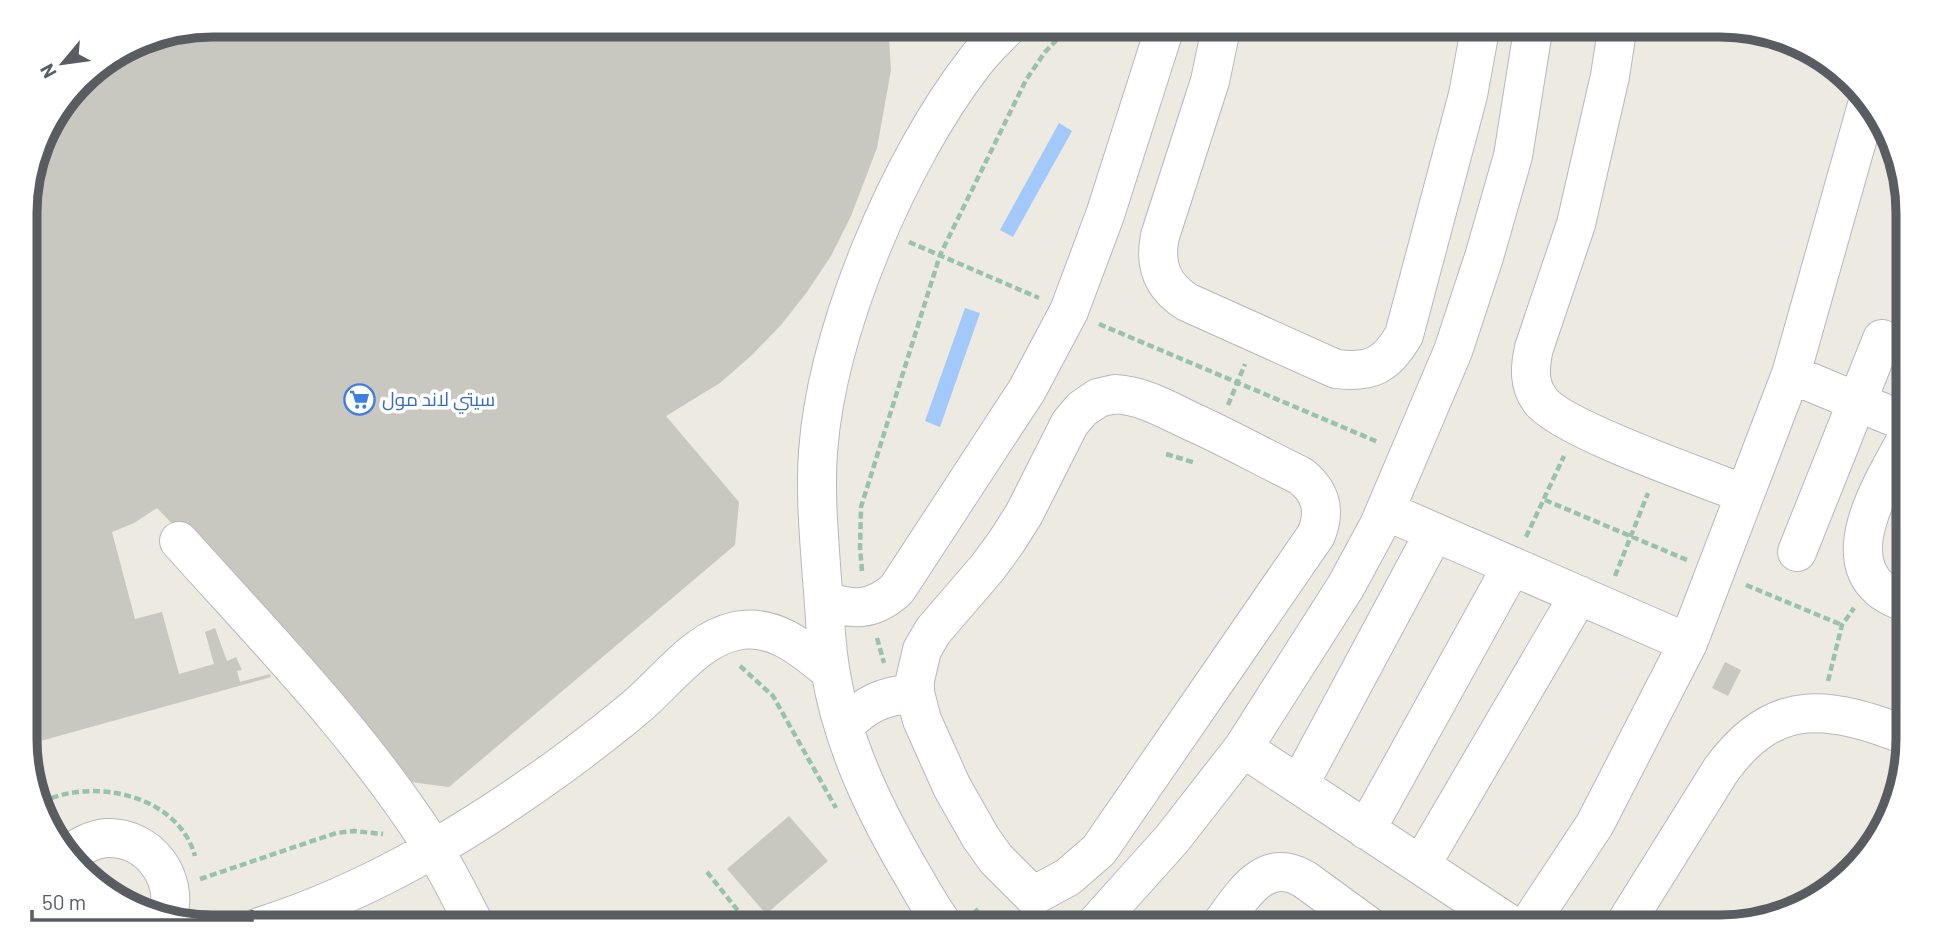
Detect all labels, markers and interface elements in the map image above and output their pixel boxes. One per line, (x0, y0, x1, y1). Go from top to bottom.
north arrow (28, 28, 98, 98)
text: N (35, 60, 61, 83)
supermarket icon: سيتي لاند مول (342, 382, 376, 416)
place label: سيتي لاند مول (382, 387, 495, 414)
scale bar (32, 878, 252, 922)
text: 50 m (42, 889, 86, 914)

